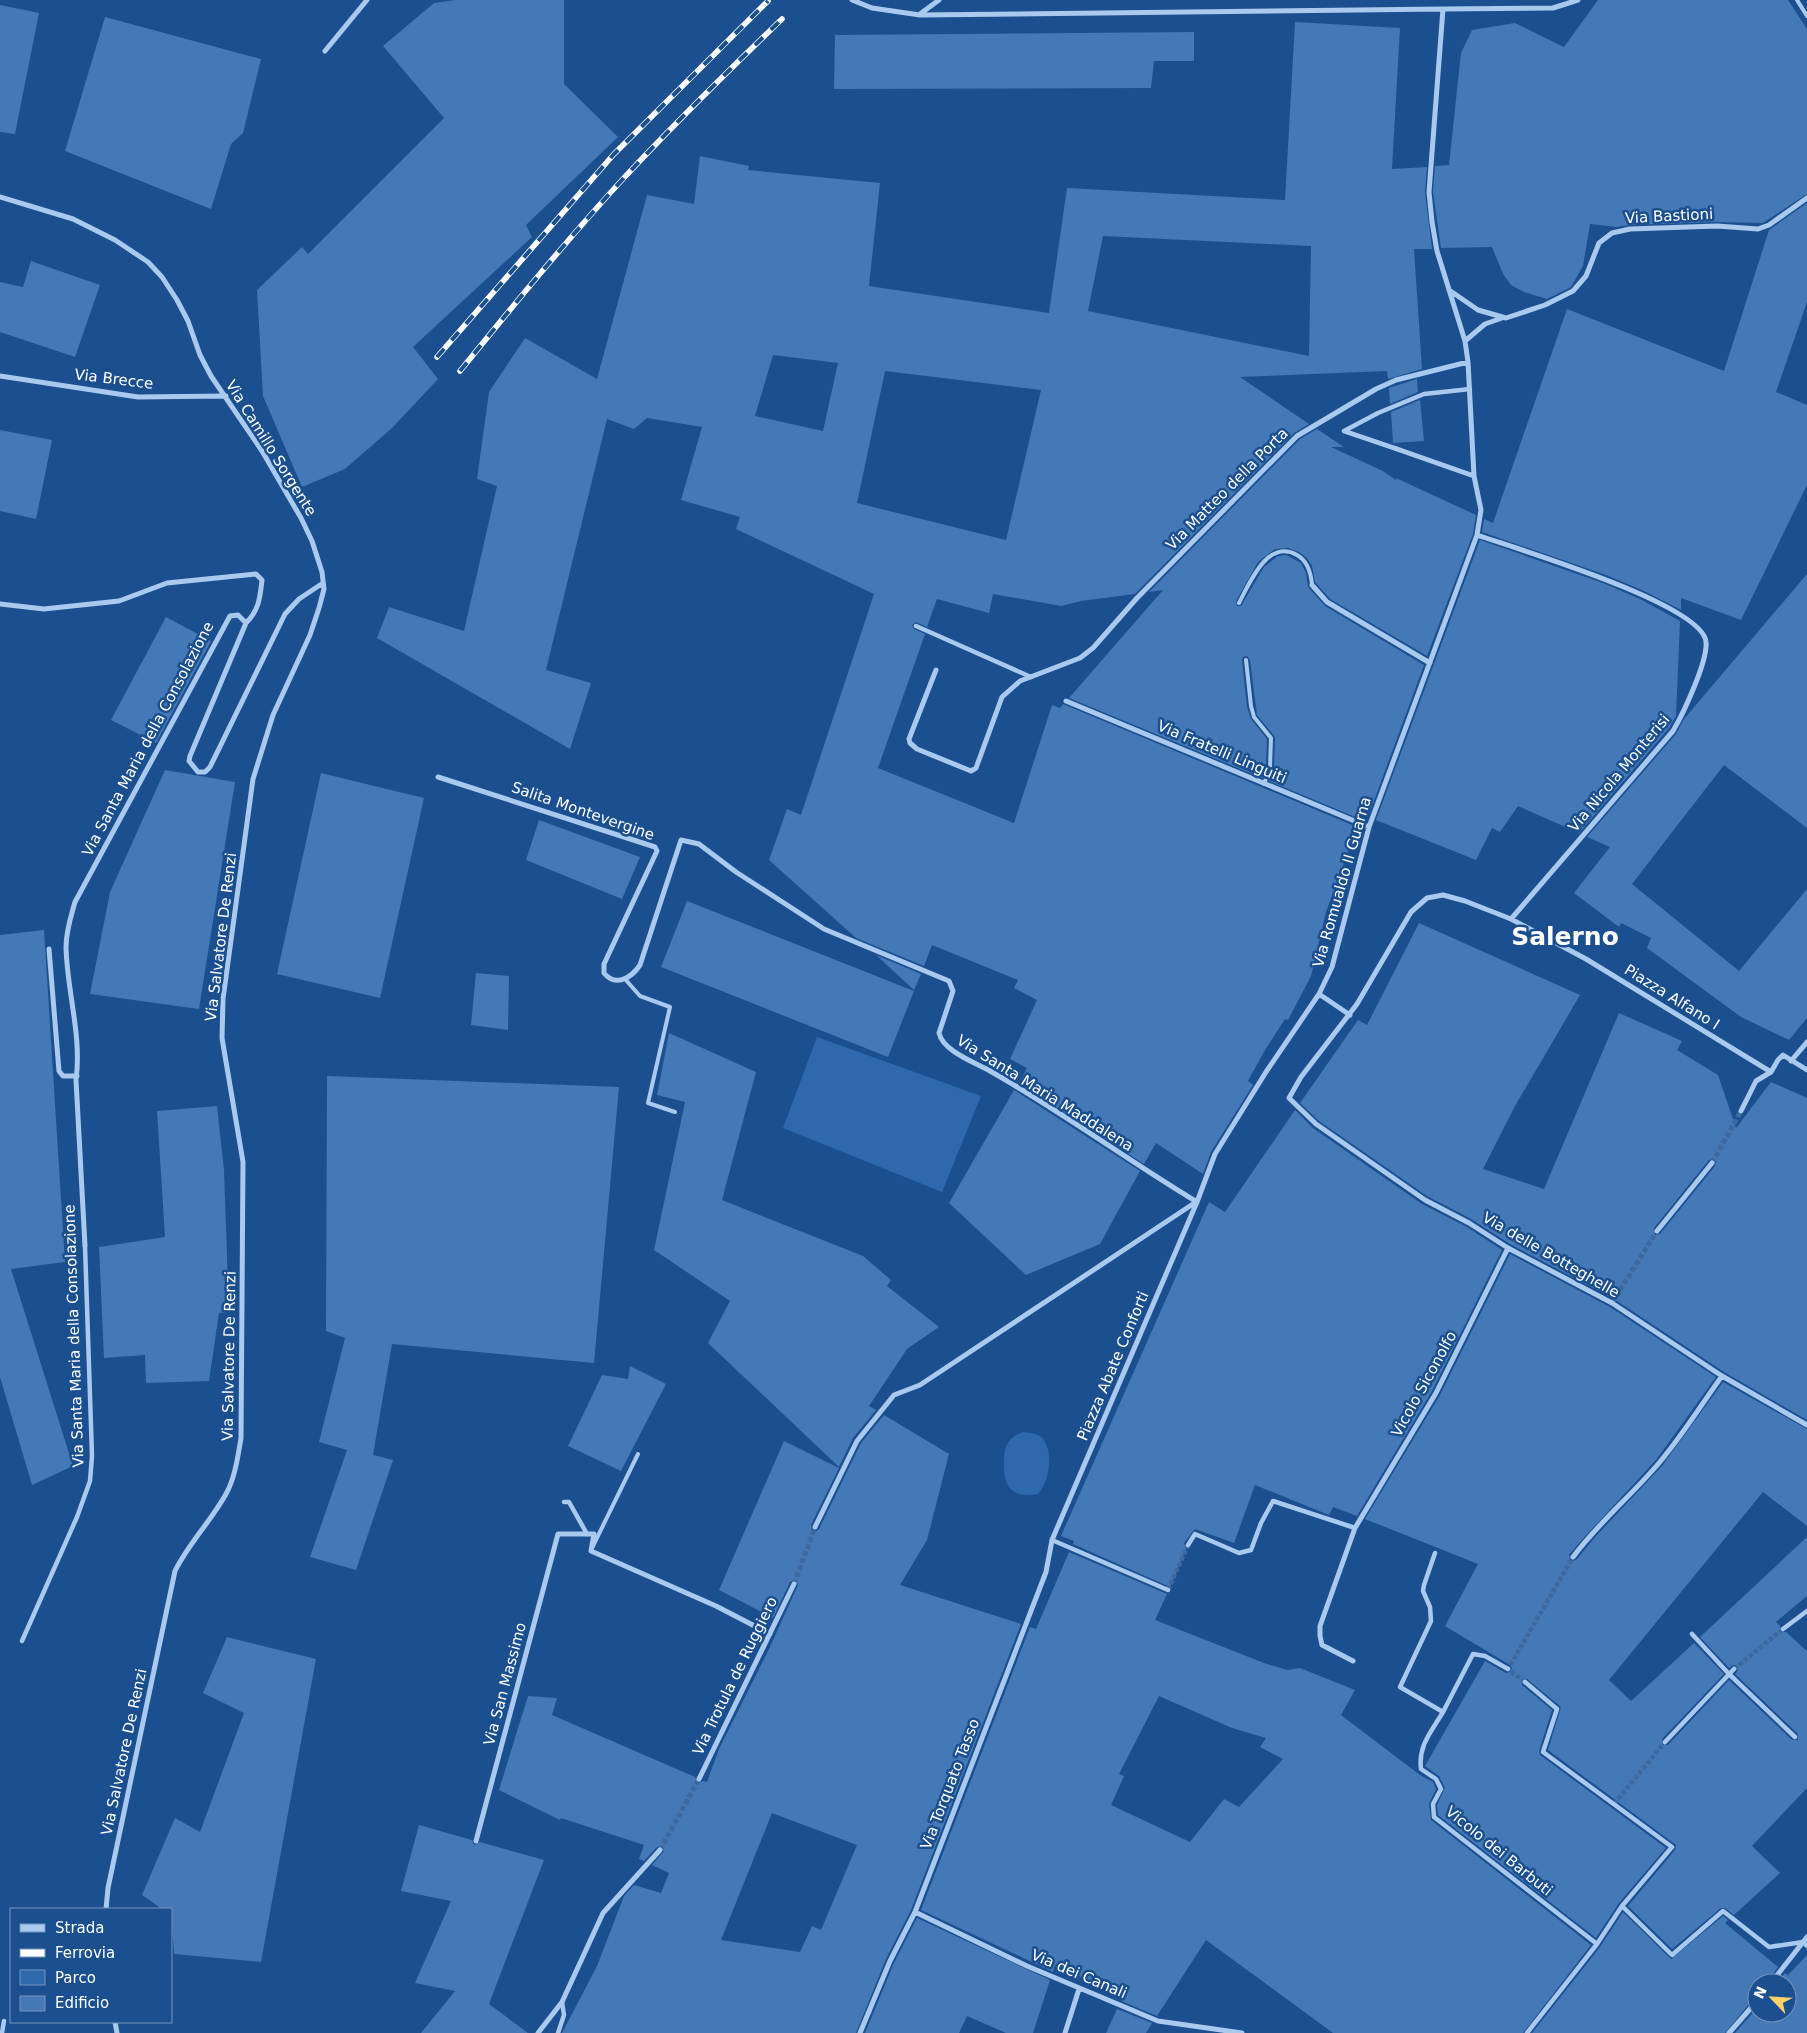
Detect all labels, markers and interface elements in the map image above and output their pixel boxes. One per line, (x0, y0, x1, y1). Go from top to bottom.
street label: Via Bastioni (1624, 205, 1714, 227)
street label: Via Brecce (74, 365, 154, 393)
street label: Via Camillo Sorgente (222, 377, 320, 519)
street label: Via Matteo della Porta (1162, 424, 1292, 554)
street label: Via Santa Maria della Consolazione (78, 619, 218, 859)
street label: Via Nicola Monterisi (1565, 711, 1673, 835)
street label: Via Fratelli Linguiti (1155, 717, 1289, 787)
street label: Salita Montevergine (509, 778, 657, 844)
street label: Via Romualdo II Guarna (1309, 795, 1375, 969)
street label: Via Salvatore De Renzi (202, 852, 240, 1022)
district label: Salerno (1511, 922, 1619, 951)
street label: Piazza Alfano I (1621, 961, 1723, 1033)
street label: Via Santa Maria Maddalena (953, 1031, 1137, 1155)
street label: Via Santa Maria della Consolazione (60, 1204, 88, 1468)
street label: Via delle Botteghelle (1479, 1208, 1623, 1302)
street label: Via Salvatore De Renzi (219, 1271, 239, 1441)
street label: Piazza Abate Conforti (1073, 1289, 1153, 1443)
street label: Vicolo Siconolfo (1388, 1328, 1460, 1440)
street label: Via Trotula de Ruggiero (689, 1594, 781, 1758)
street label: Via San Massimo (480, 1620, 530, 1748)
street label: Via Salvatore De Renzi (98, 1667, 150, 1837)
street label: Via Torquato Tasso (917, 1716, 983, 1852)
street label: Vicolo dei Barbuti (1442, 1802, 1556, 1900)
legend (10, 1908, 172, 2023)
text: Strada (55, 1919, 104, 1937)
text: Ferrovia (55, 1944, 115, 1962)
street label: Via dei Canali (1028, 1946, 1130, 2002)
text: Parco (55, 1969, 96, 1987)
north arrow (1747, 1973, 1797, 2023)
text: N (1750, 1984, 1770, 2001)
text: Edificio (55, 1994, 109, 2012)

